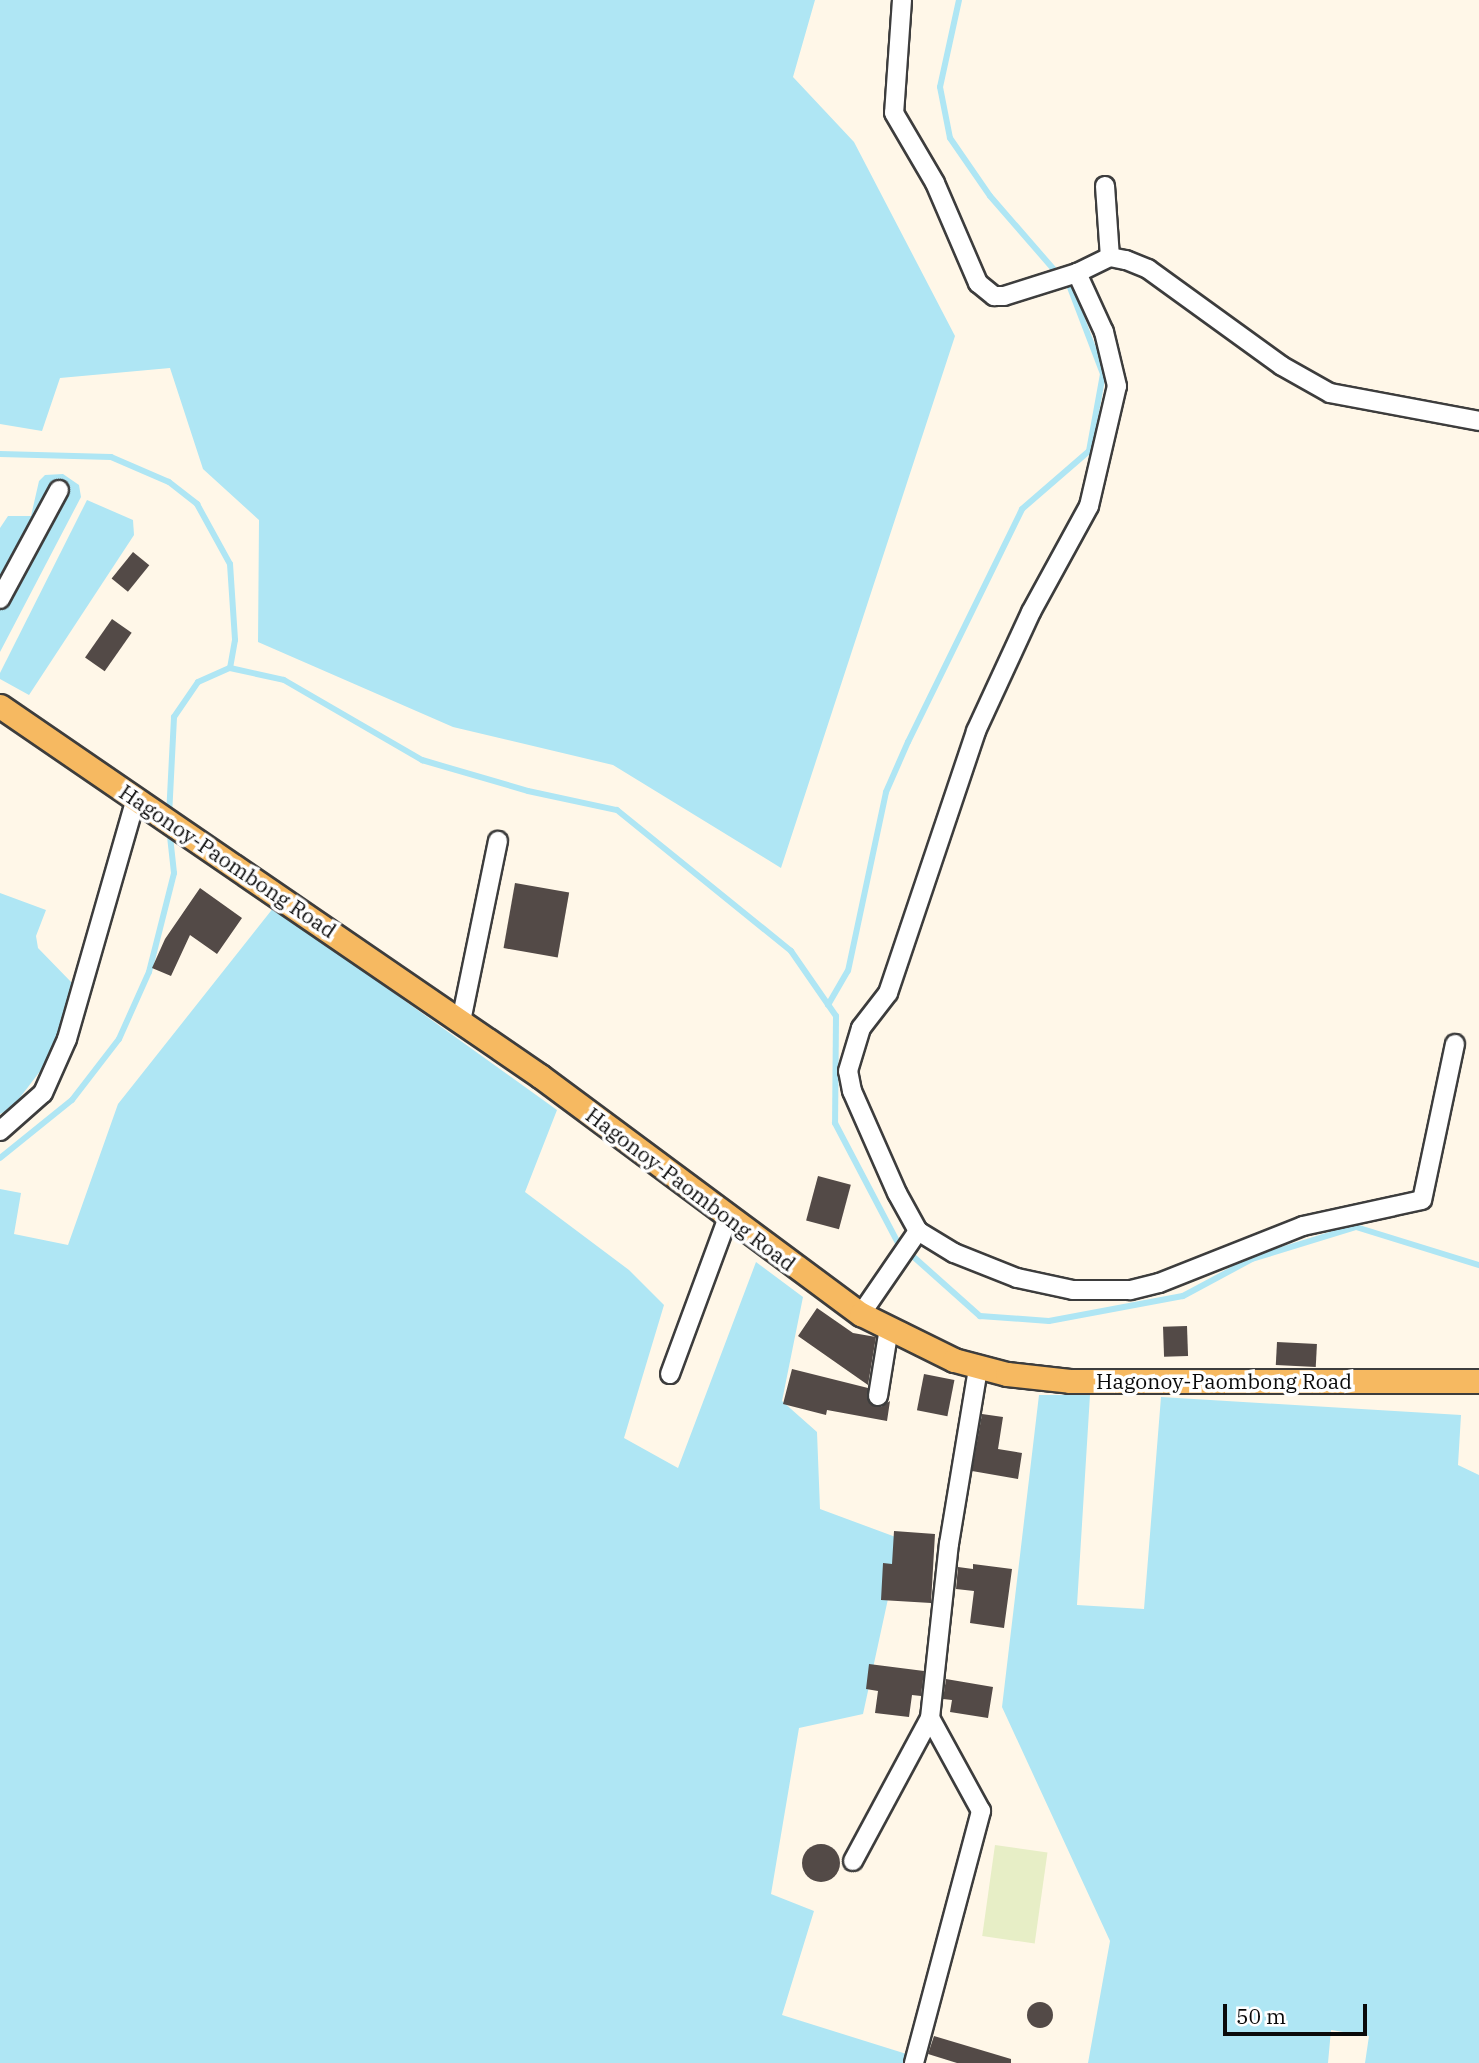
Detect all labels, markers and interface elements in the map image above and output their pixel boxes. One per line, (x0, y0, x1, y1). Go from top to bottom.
street label: Hagonoy-Paombong Road (115, 779, 341, 943)
street label: Hagonoy-Paombong Road (581, 1102, 801, 1276)
street label: Hagonoy-Paombong Road (1096, 1368, 1352, 1394)
scale bar (1227, 1990, 1370, 2034)
text: 50 m (1236, 2002, 1286, 2030)

